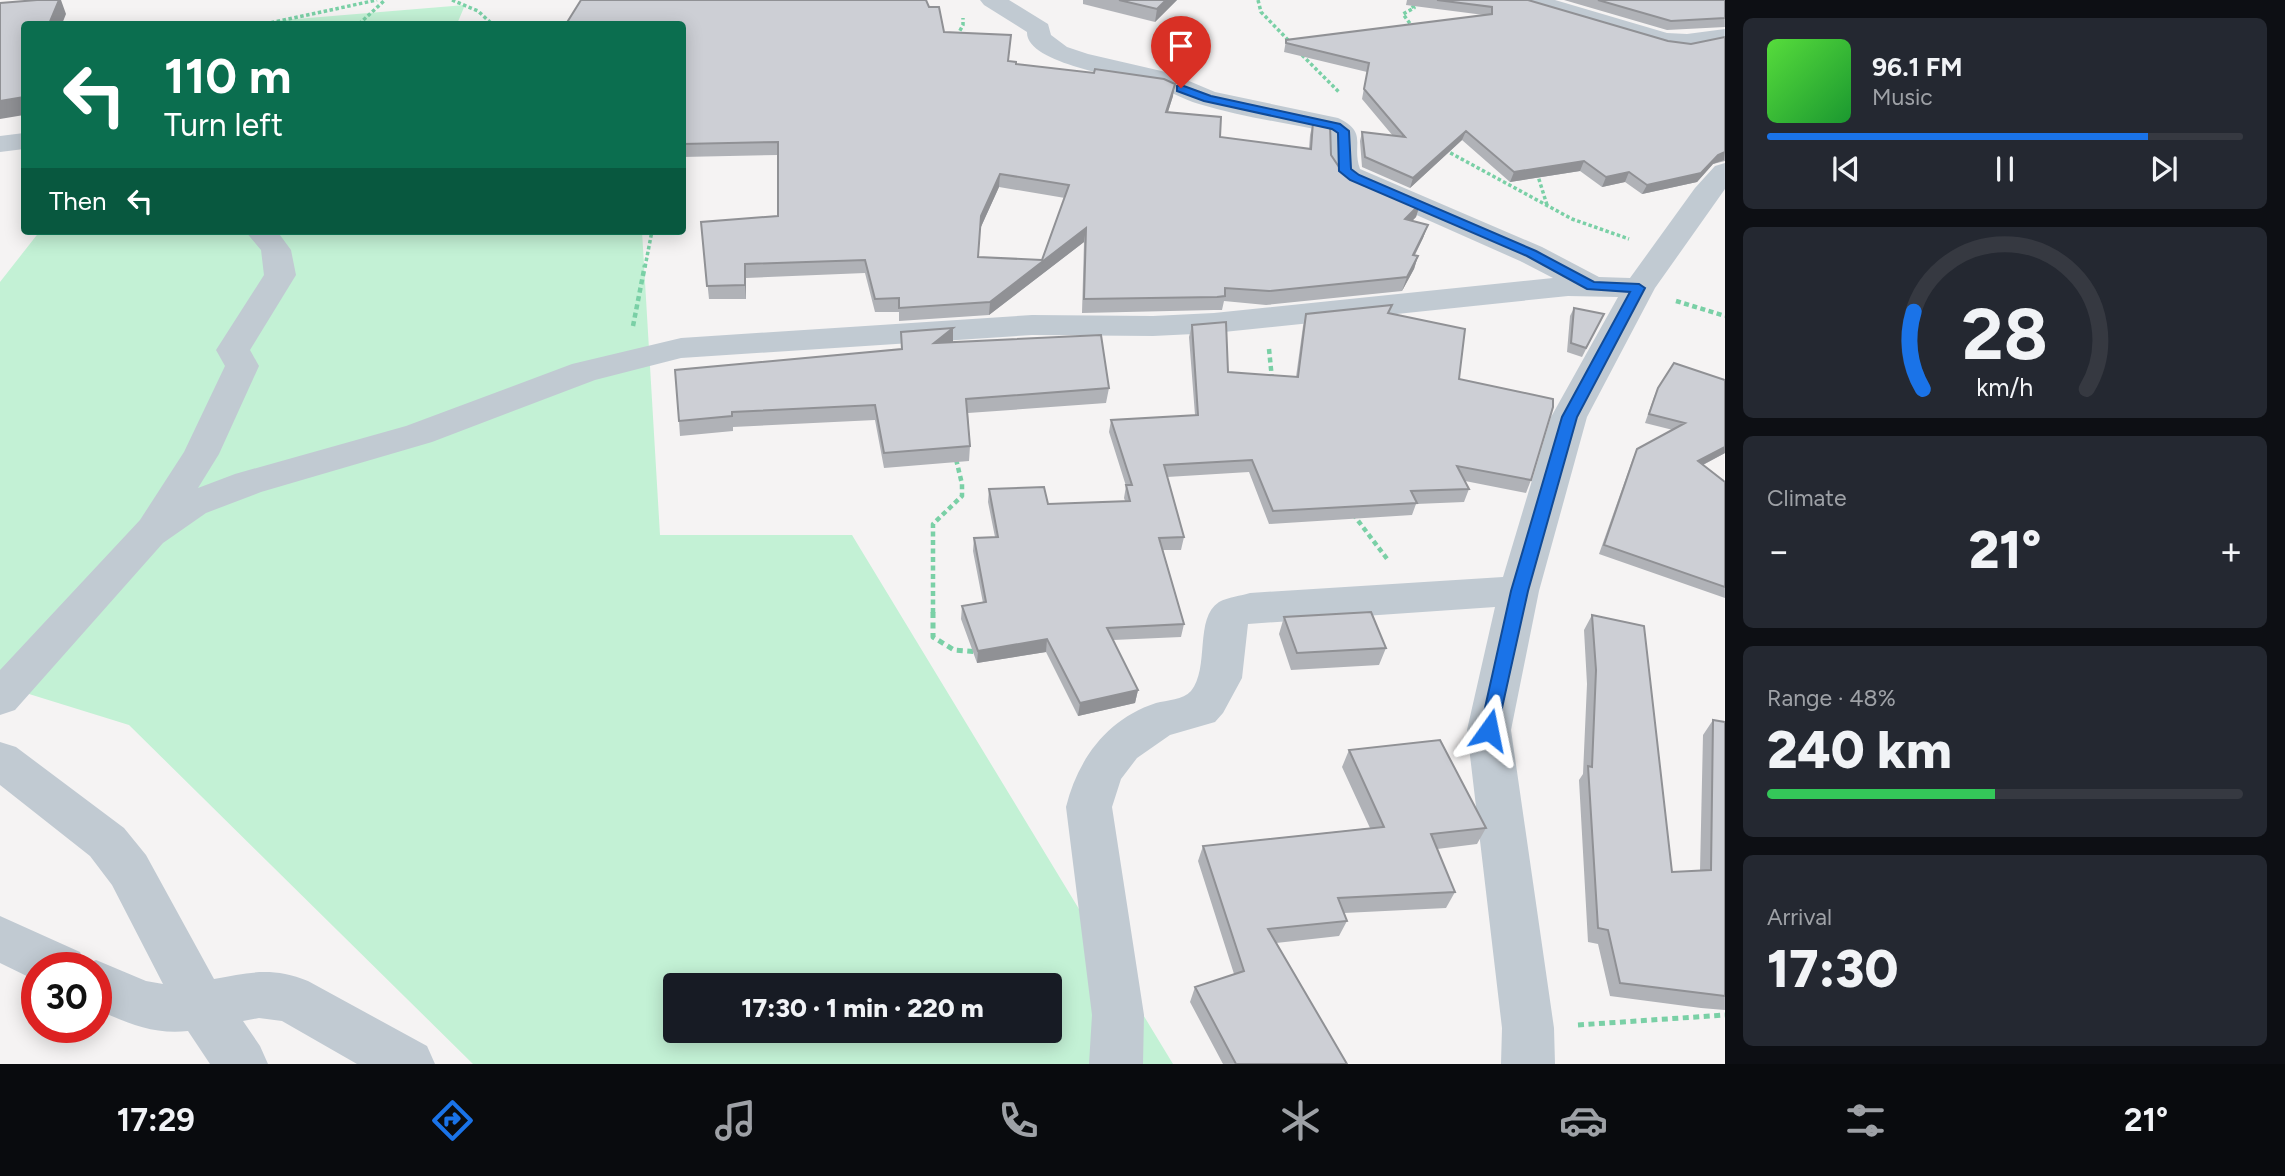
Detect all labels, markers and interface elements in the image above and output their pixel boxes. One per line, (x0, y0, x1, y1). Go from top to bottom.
pin (1151, 16, 1211, 88)
icon: arrive (1162, 27, 1200, 65)
text: 110 m (164, 46, 292, 105)
icon: left (49, 49, 140, 140)
text: 96.1 FM (1872, 51, 1962, 83)
text: Music (1872, 83, 1933, 111)
text: Turn left (164, 106, 283, 144)
icon: previous (1827, 150, 1865, 188)
icon: pause (1986, 150, 2024, 188)
icon: next (2145, 150, 2183, 188)
icon: left (121, 182, 159, 220)
text: Then (49, 185, 107, 217)
text: 28 (1962, 290, 2048, 377)
text: km/h (1976, 372, 2034, 402)
text: Climate (1767, 484, 1846, 512)
text: 21° (1969, 519, 2041, 581)
text: − (1767, 528, 1791, 574)
text: + (2219, 528, 2243, 574)
text: Range · 48% (1767, 684, 1896, 712)
position arrow (1452, 693, 1526, 767)
text: 240 km (1767, 719, 1952, 781)
text: Arrival (1767, 903, 1832, 931)
text: 17:30 (1767, 938, 1898, 1000)
speed limit sign: 30 (21, 952, 112, 1043)
text: 17:30 · 1 min · 220 m (741, 992, 984, 1024)
icon: directions (428, 1096, 477, 1145)
icon: music (711, 1096, 760, 1145)
icon: phone (994, 1096, 1043, 1145)
icon: climate (1276, 1096, 1325, 1145)
icon: car (1559, 1096, 1608, 1145)
icon: filters (1841, 1096, 1890, 1145)
text: 17:29 (117, 1101, 195, 1139)
text: 21° (2124, 1101, 2168, 1139)

